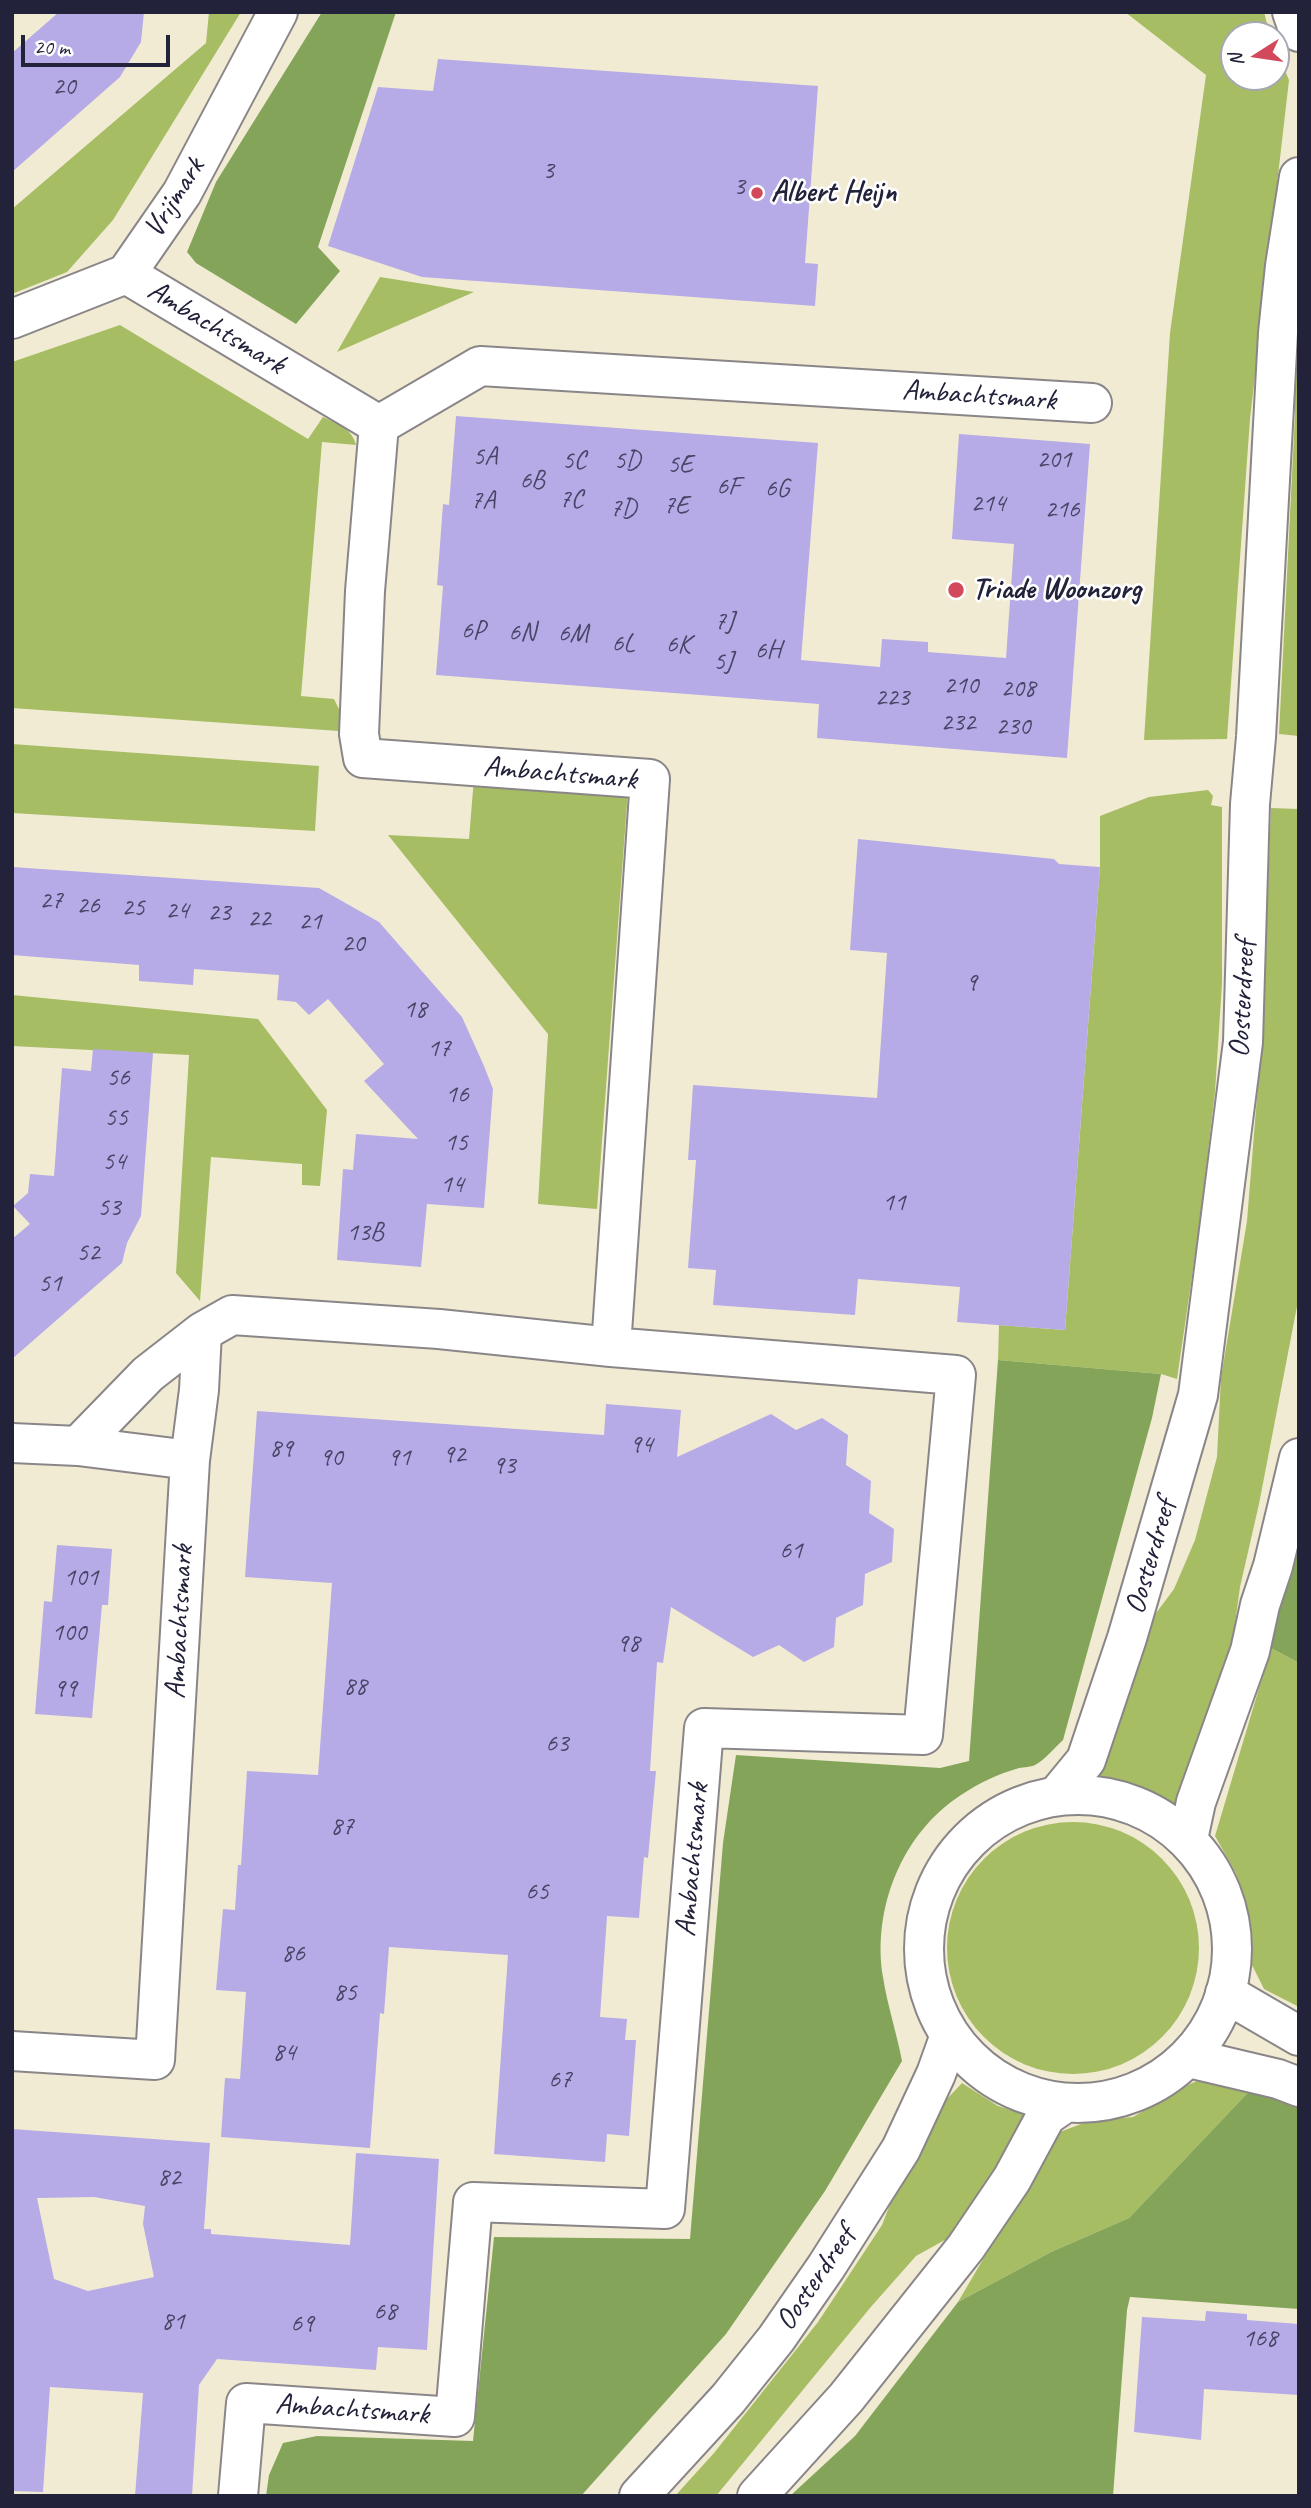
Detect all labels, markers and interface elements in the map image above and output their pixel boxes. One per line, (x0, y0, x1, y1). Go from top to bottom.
scale bar (24, 21, 173, 65)
north arrow (1220, 21, 1290, 91)
text: 20 m (34, 34, 70, 60)
text: N (1223, 52, 1249, 68)
house number: 20 (52, 71, 76, 103)
street label: Vrijmark (137, 151, 213, 245)
house number: 3 (542, 155, 554, 187)
house number: 3 (733, 171, 745, 203)
place label: Albert Heijn (771, 175, 896, 211)
marker: Albert Heijn (749, 185, 765, 201)
street label: Ambachtsmark (141, 273, 291, 383)
street label: Ambachtsmark (901, 373, 1057, 419)
house number: 5A (473, 441, 497, 473)
house number: 201 (1036, 444, 1072, 476)
house number: 5C (562, 445, 586, 477)
house number: 5D (614, 445, 640, 477)
house number: 5E (667, 449, 693, 481)
house number: 6B (519, 465, 545, 497)
house number: 6F (716, 471, 740, 503)
house number: 6G (765, 473, 789, 505)
house number: 7C (559, 484, 583, 516)
house number: 7A (471, 485, 495, 517)
house number: 214 (970, 488, 1006, 520)
house number: 7E (663, 490, 689, 522)
house number: 7D (610, 493, 636, 525)
house number: 216 (1044, 494, 1080, 526)
place label: Triade Woonzorg (972, 572, 1141, 608)
marker: Triade Woonzorg (946, 580, 966, 600)
house number: 7J (714, 606, 734, 638)
house number: 6P (461, 615, 485, 647)
house number: 6N (508, 617, 536, 649)
house number: 6M (558, 618, 588, 650)
house number: 6L (612, 628, 634, 660)
house number: 6K (666, 629, 690, 661)
house number: 6H (755, 635, 781, 667)
house number: 5J (713, 646, 733, 678)
house number: 210 (943, 670, 979, 702)
house number: 208 (1000, 673, 1036, 705)
house number: 223 (874, 682, 910, 714)
house number: 232 (940, 707, 976, 739)
house number: 230 (995, 711, 1031, 743)
street label: Ambachtsmark (482, 749, 638, 799)
house number: 27 (39, 885, 63, 917)
house number: 26 (76, 890, 100, 922)
house number: 25 (121, 892, 145, 924)
house number: 24 (165, 895, 189, 927)
house number: 23 (207, 897, 231, 929)
house number: 22 (247, 903, 271, 935)
house number: 21 (298, 906, 322, 938)
house number: 20 (341, 928, 365, 960)
street label: Oosterdreef (1222, 939, 1264, 1059)
house number: 9 (965, 967, 977, 999)
house number: 18 (403, 994, 427, 1026)
house number: 17 (427, 1033, 451, 1065)
house number: 56 (106, 1062, 130, 1094)
house number: 16 (445, 1079, 469, 1111)
house number: 55 (104, 1102, 128, 1134)
house number: 15 (444, 1127, 468, 1159)
house number: 54 (102, 1146, 126, 1178)
house number: 14 (440, 1169, 464, 1201)
house number: 11 (882, 1187, 906, 1219)
house number: 53 (97, 1192, 121, 1224)
house number: 13B (347, 1217, 383, 1249)
house number: 52 (76, 1237, 100, 1269)
house number: 51 (38, 1268, 62, 1300)
house number: 94 (629, 1429, 653, 1461)
house number: 89 (269, 1433, 293, 1465)
house number: 92 (442, 1439, 466, 1471)
house number: 90 (319, 1442, 343, 1474)
house number: 91 (387, 1442, 411, 1474)
house number: 93 (492, 1450, 516, 1482)
street label: Oosterdreef (1118, 1496, 1184, 1618)
house number: 61 (779, 1535, 803, 1567)
street label: Ambachtsmark (158, 1544, 202, 1700)
house number: 101 (63, 1562, 99, 1594)
house number: 100 (51, 1617, 87, 1649)
house number: 98 (616, 1628, 640, 1660)
house number: 88 (343, 1671, 367, 1703)
house number: 99 (53, 1673, 77, 1705)
house number: 63 (545, 1728, 569, 1760)
street label: Ambachtsmark (668, 1782, 718, 1938)
house number: 87 (330, 1811, 354, 1843)
house number: 65 (525, 1876, 549, 1908)
house number: 86 (281, 1938, 305, 1970)
house number: 85 (333, 1977, 357, 2009)
house number: 84 (272, 2037, 296, 2069)
house number: 67 (548, 2064, 572, 2096)
house number: 82 (157, 2162, 181, 2194)
street label: Oosterdreef (768, 2220, 864, 2338)
house number: 68 (373, 2296, 397, 2328)
house number: 81 (161, 2306, 185, 2338)
house number: 69 (290, 2308, 314, 2340)
house number: 168 (1242, 2323, 1278, 2355)
street label: Ambachtsmark (274, 2387, 430, 2433)

